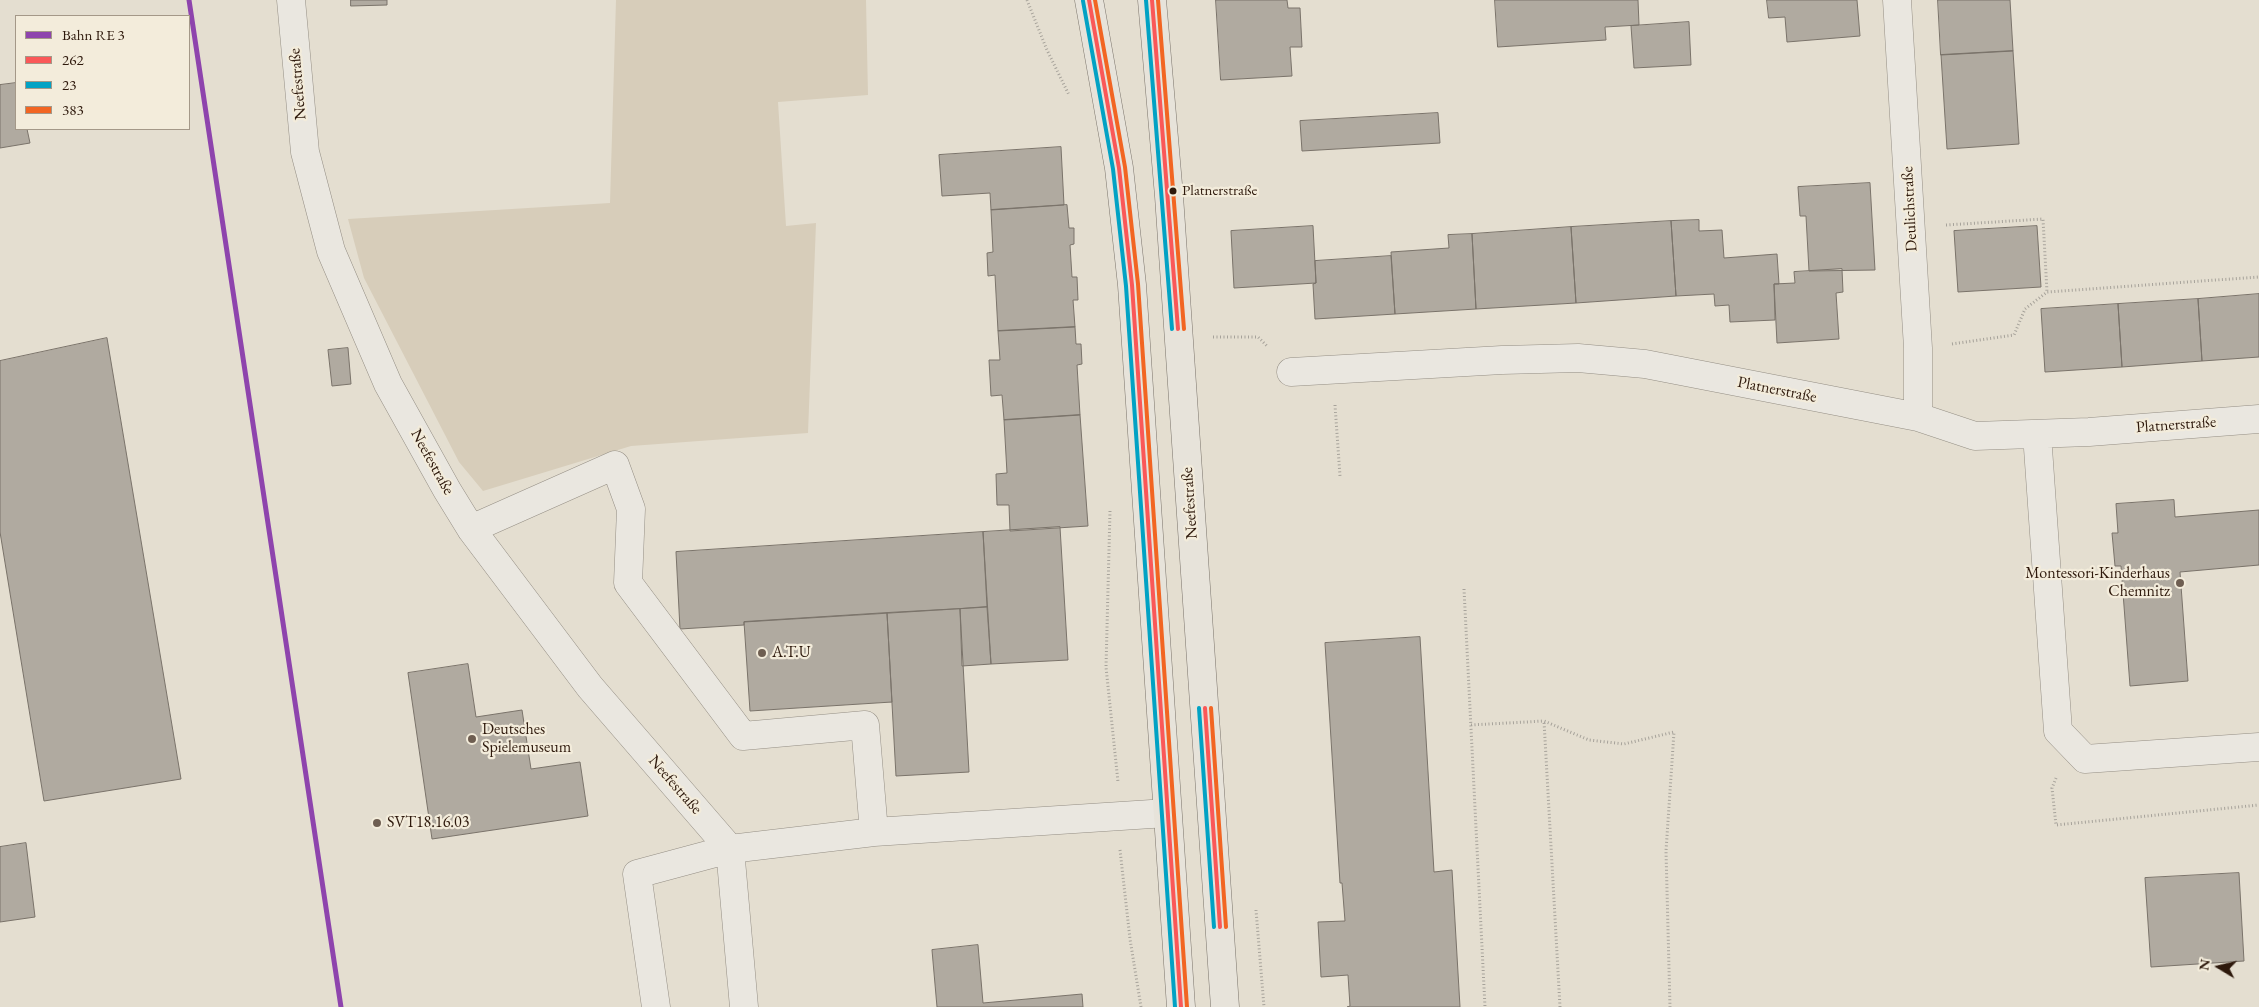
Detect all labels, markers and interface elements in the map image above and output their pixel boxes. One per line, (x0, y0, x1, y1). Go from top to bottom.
legend (15, 15, 190, 130)
text: Bahn RE 3 (62, 25, 125, 44)
street label: Neefestraße (285, 47, 311, 121)
text: 262 (62, 50, 84, 69)
text: 23 (62, 75, 76, 94)
text: 383 (62, 100, 84, 119)
street label: Deulichstraße (1898, 166, 1922, 252)
place label: Platnerstraße (1182, 182, 1257, 200)
marker: Platnerstraße (1168, 186, 1178, 196)
street label: Platnerstraße (1736, 373, 1818, 407)
street label: Platnerstraße (2135, 413, 2217, 437)
street label: Neefestraße (406, 426, 458, 498)
street label: Neefestraße (1178, 466, 1202, 540)
place label: Montessori-Kinderhaus Chemnitz (2025, 564, 2170, 602)
marker: Montessori-Kinderhaus Chemnitz (2174, 577, 2186, 589)
place label: A.T.U (772, 643, 811, 663)
marker: A.T.U (756, 647, 768, 659)
place label: Deutsches Spielemuseum (482, 720, 571, 758)
marker: Deutsches Spielemuseum (466, 733, 478, 745)
street label: Neefestraße (644, 751, 706, 819)
place label: SVT18.16.03 (387, 813, 469, 833)
marker: SVT18.16.03 (371, 817, 383, 829)
north arrow (2194, 942, 2244, 992)
text: N (2194, 958, 2214, 972)

